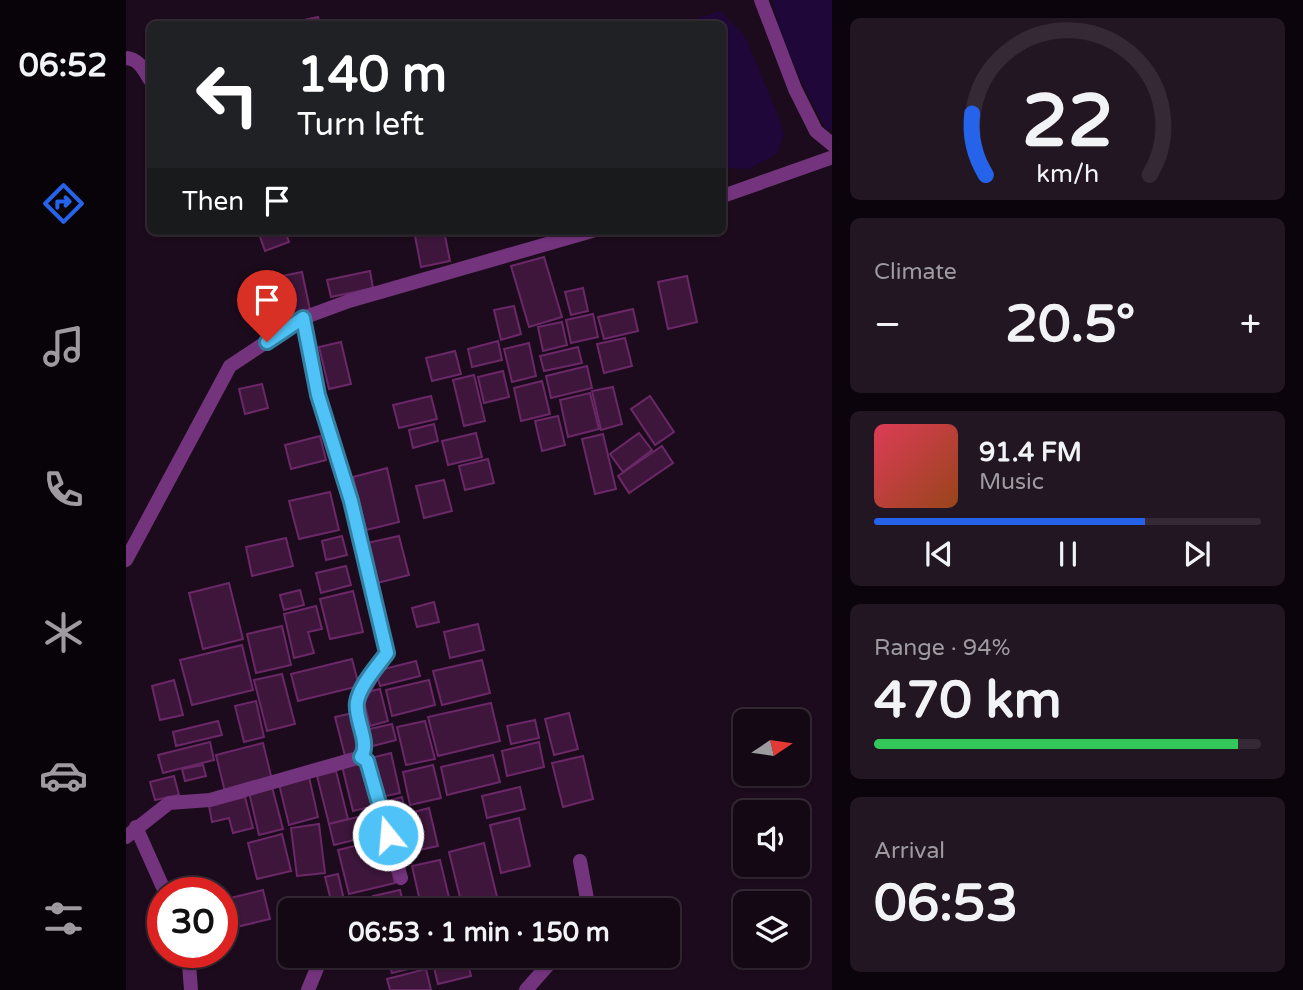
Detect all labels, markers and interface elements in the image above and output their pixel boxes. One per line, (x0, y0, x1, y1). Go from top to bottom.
text: 140 m (297, 46, 447, 105)
text: 06:52 (19, 47, 107, 85)
icon: left (182, 49, 273, 140)
text: 22 (1022, 78, 1113, 166)
text: Turn left (297, 106, 424, 144)
text: km/h (1036, 159, 1099, 189)
icon: directions (39, 179, 88, 228)
icon: arrive (258, 182, 296, 220)
text: Then (182, 186, 244, 217)
text: Climate (874, 258, 957, 286)
pin (237, 270, 297, 342)
icon: arrive (248, 281, 286, 319)
text: 20.5° (1005, 293, 1135, 356)
text: − (874, 302, 901, 348)
text: + (1240, 302, 1261, 348)
icon: music (39, 322, 88, 371)
text: 91.4 FM (979, 437, 1082, 468)
icon: phone (39, 465, 88, 514)
text: Music (979, 468, 1044, 496)
icon: previous (920, 535, 958, 573)
icon: pause (1049, 535, 1087, 573)
icon: next (1178, 535, 1216, 573)
icon: climate (39, 608, 88, 657)
text: Range · 94% (874, 634, 1010, 662)
text: 470 km (874, 669, 1062, 732)
north arrow (733, 709, 810, 786)
map controls (733, 709, 810, 968)
icon: car (39, 751, 88, 800)
position arrow (351, 798, 425, 872)
button: sound (733, 800, 810, 877)
text: Arrival (874, 837, 945, 865)
text: 06:53 (874, 872, 1018, 935)
speed limit sign: 30 (147, 877, 238, 968)
button: layers (733, 891, 810, 968)
icon: filters (39, 894, 88, 943)
text: 06:53 · 1 min · 150 m (348, 917, 610, 948)

